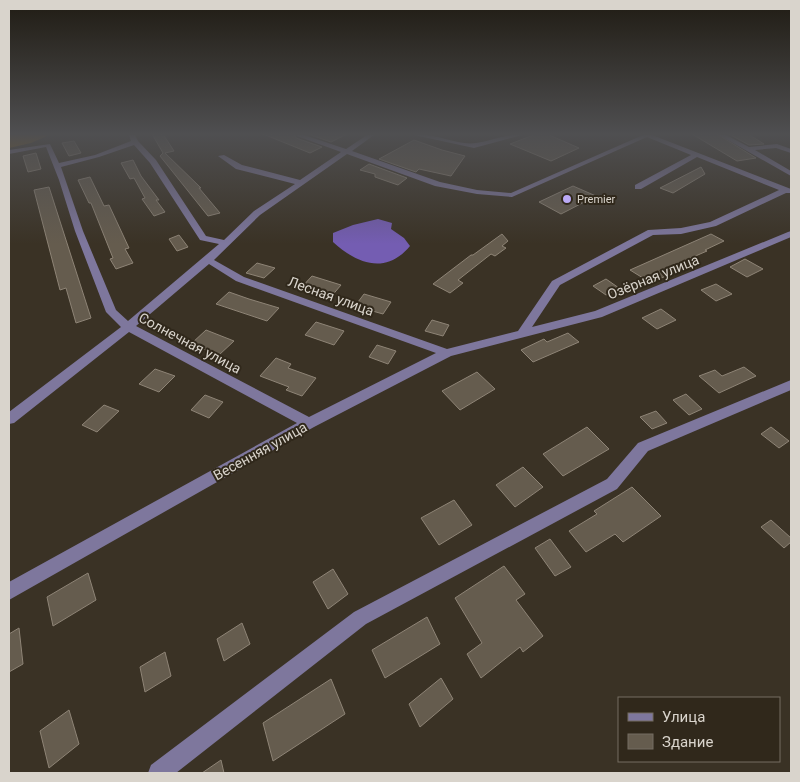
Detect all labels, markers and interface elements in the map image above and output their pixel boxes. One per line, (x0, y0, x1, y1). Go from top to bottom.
marker: Premier (561, 193, 573, 205)
place label: Premier (577, 193, 616, 206)
street label: Озёрная улица (605, 251, 701, 303)
street label: Лесная улица (286, 273, 376, 319)
street label: Солнечная улица (136, 309, 244, 377)
street label: Весенняя улица (210, 419, 310, 483)
legend (618, 697, 780, 762)
text: Улица (662, 708, 705, 726)
text: Здание (662, 733, 713, 751)

